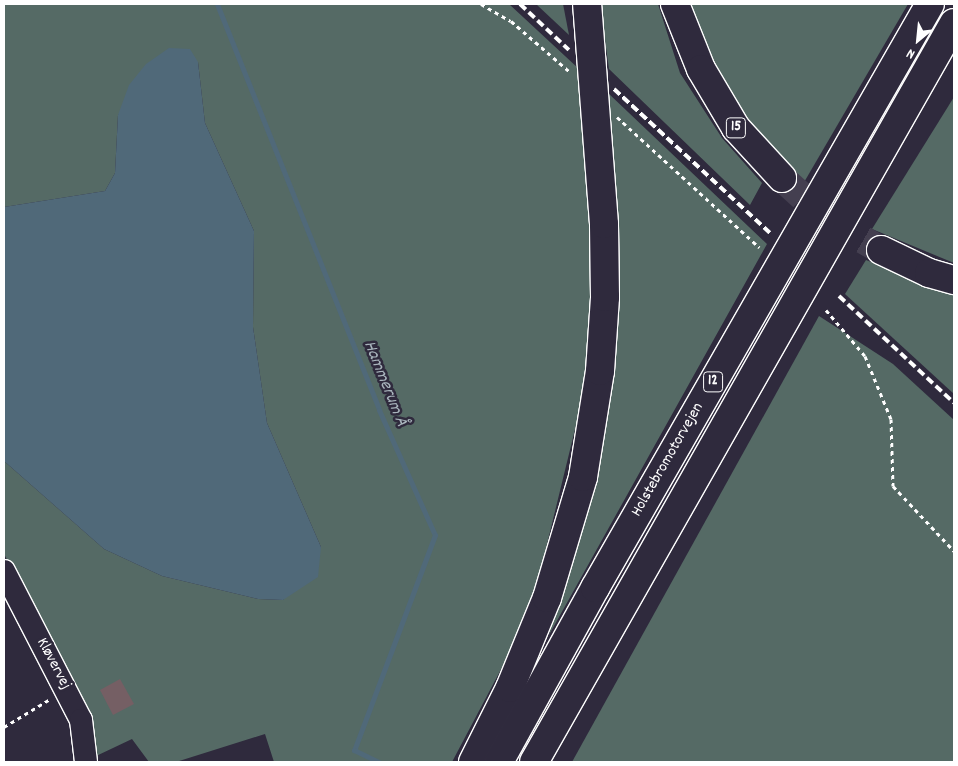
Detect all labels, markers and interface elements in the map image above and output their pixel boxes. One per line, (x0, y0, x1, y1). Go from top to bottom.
north arrow (893, 15, 943, 65)
text: N (903, 43, 919, 64)
road number: 15 (725, 116, 747, 140)
water label: Hammerum Å (357, 338, 411, 430)
road number: 12 (703, 370, 723, 394)
street label: Holstebromotorvejen (628, 400, 708, 520)
street label: Kløvervej (31, 635, 75, 693)

